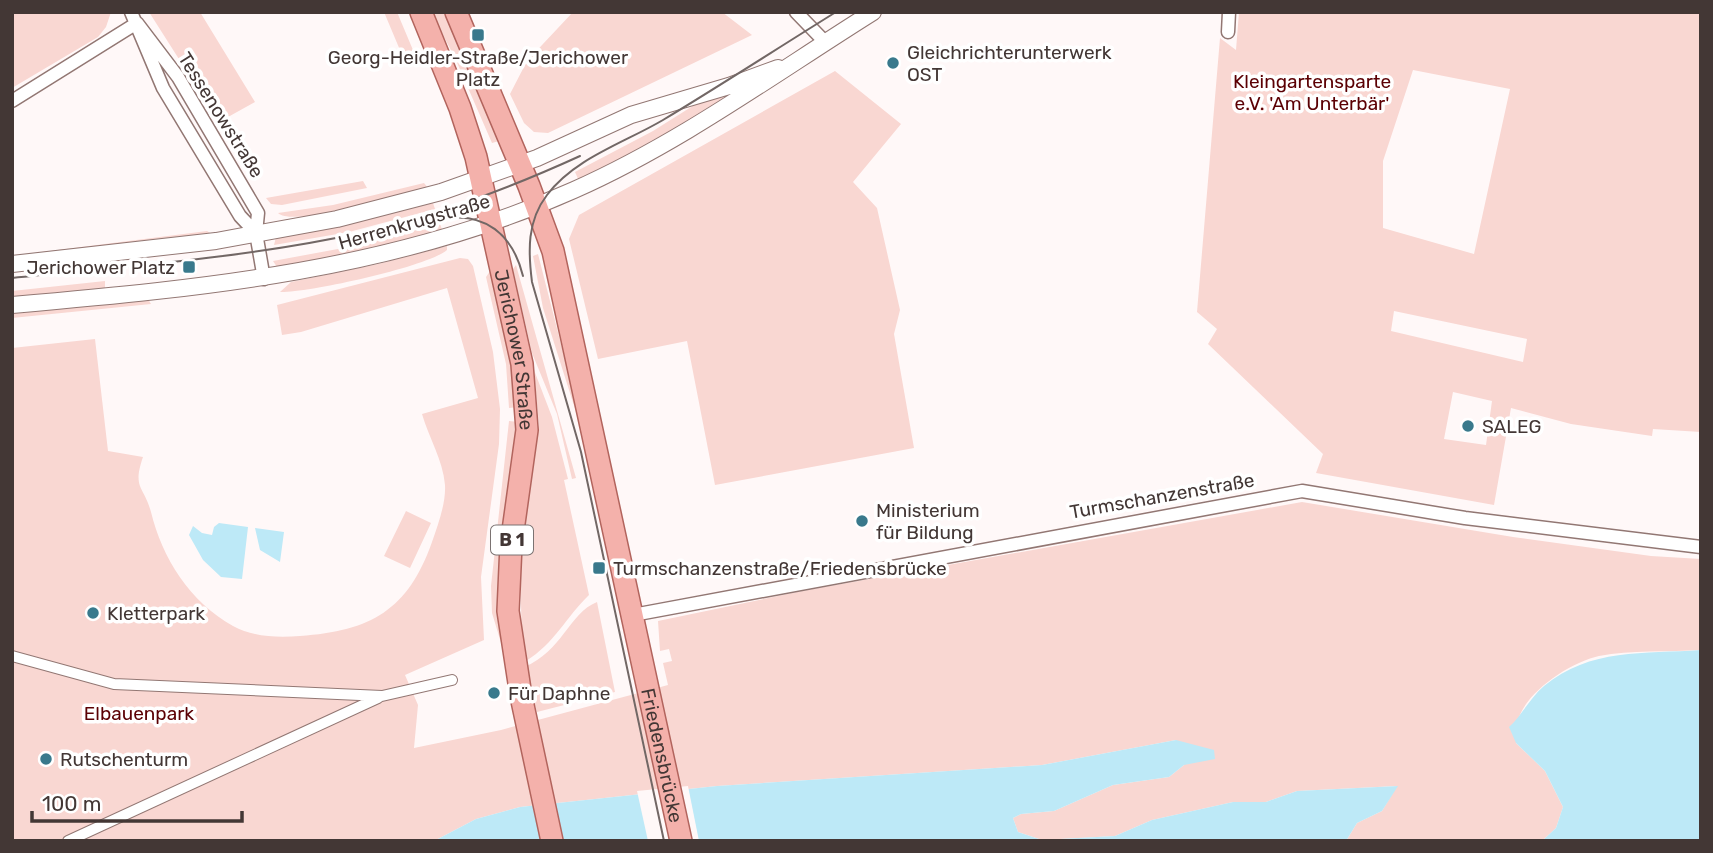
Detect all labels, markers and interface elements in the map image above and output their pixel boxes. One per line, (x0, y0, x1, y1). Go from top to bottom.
marker: Georg-Heidler-Straße/Jerichower Platz (470, 27, 486, 43)
place label: Gleichrichterunterwerk OST (907, 41, 1112, 86)
place label: Georg-Heidler-Straße/Jerichower Platz (328, 46, 629, 91)
street label: Tessenowstraße (173, 48, 269, 182)
marker: Gleichrichterunterwerk OST (885, 55, 901, 71)
park label: Kleingartensparte e.V. 'Am Unterbär' (1233, 70, 1391, 115)
street label: Herrenkrugstraße (335, 189, 493, 255)
place label: Jerichower Platz (26, 256, 175, 279)
marker: Jerichower Platz (181, 259, 197, 275)
street label: Jerichower Straße (490, 267, 538, 431)
place label: SALEG (1482, 415, 1541, 438)
marker: SALEG (1460, 418, 1476, 434)
street label: Turmschanzenstraße (1068, 468, 1256, 524)
place label: Ministerium für Bildung (876, 499, 980, 544)
marker: Ministerium für Bildung (854, 513, 870, 529)
road number: B 1 (491, 526, 533, 554)
place label: Turmschanzenstraße/Friedensbrücke (613, 557, 947, 580)
marker: Turmschanzenstraße/Friedensbrücke (591, 560, 607, 576)
place label: Kletterpark (107, 602, 205, 625)
marker: Kletterpark (85, 605, 101, 621)
place label: Für Daphne (508, 682, 610, 705)
marker: Für Daphne (486, 685, 502, 701)
street label: Friedensbrücke (637, 686, 688, 825)
park label: Elbauenpark (84, 702, 194, 725)
place label: Rutschenturm (60, 748, 188, 771)
marker: Rutschenturm (38, 751, 54, 767)
scale bar (32, 780, 242, 824)
text: 100 m (42, 791, 101, 816)

